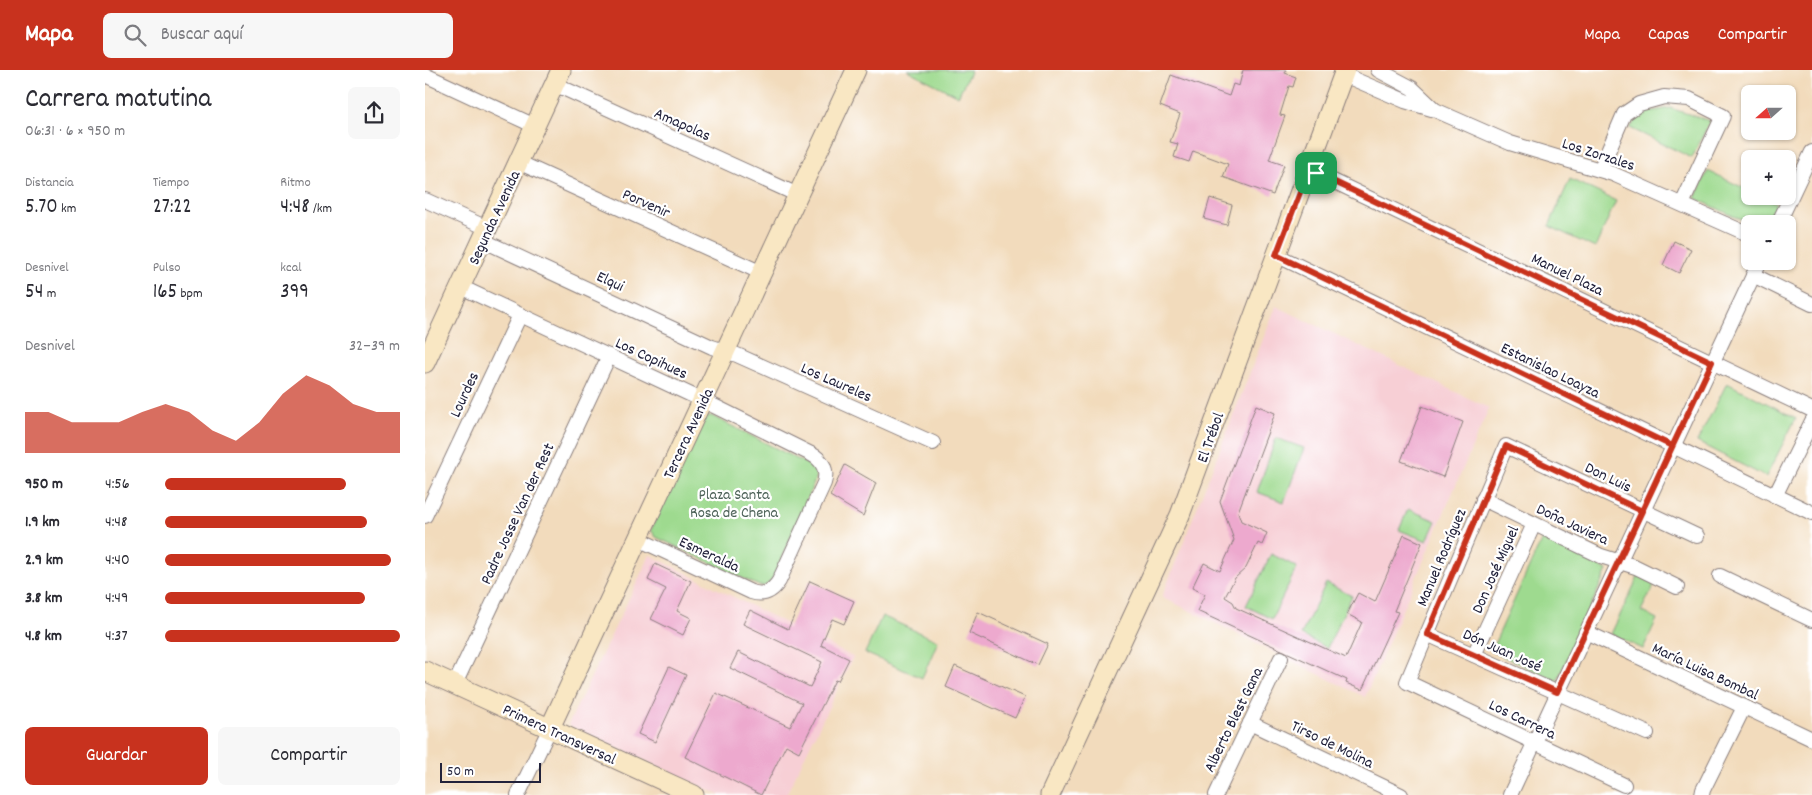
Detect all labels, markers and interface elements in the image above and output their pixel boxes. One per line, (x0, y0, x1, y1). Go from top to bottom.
search box (103, 13, 453, 58)
text: Mapa (25, 18, 73, 52)
icon: search (121, 21, 149, 49)
text: Buscar aquí (161, 22, 243, 49)
text: Mapa (1584, 23, 1620, 48)
text: Capas (1648, 23, 1690, 48)
text: Compartir (1718, 23, 1787, 48)
text: Carrera matutina (25, 81, 211, 121)
north arrow (1741, 85, 1796, 140)
map controls (1741, 85, 1796, 270)
button: share (348, 87, 400, 139)
street label: Amapolas (650, 103, 714, 148)
text: 06:31 · 6 × 950 m (25, 120, 125, 143)
street label: Los Zorzales (1559, 133, 1638, 178)
button: + (1741, 150, 1796, 205)
pin (1295, 152, 1337, 194)
icon: arrive (1302, 159, 1330, 187)
street label: Segunda Avenida (463, 167, 527, 269)
text: Distancia (25, 173, 74, 193)
text: Tiempo (153, 173, 189, 193)
text: Ritmo (280, 173, 311, 193)
street label: Porvenir (618, 184, 674, 225)
text: 5.70 (25, 193, 58, 223)
text: 27:22 (153, 193, 192, 223)
text: 4:48 (280, 193, 310, 223)
text: km (58, 199, 76, 219)
text: /km (310, 199, 332, 219)
button: − (1741, 215, 1796, 270)
street label: Manuel Plaza (1527, 248, 1607, 303)
text: Desnivel (25, 258, 69, 278)
text: Pulso (153, 258, 181, 278)
text: kcal (280, 258, 302, 278)
street label: Elqui (592, 266, 628, 299)
text: 54 (25, 278, 43, 308)
text: 165 (153, 278, 177, 308)
text: 399 (280, 278, 309, 308)
text: m (43, 284, 56, 304)
text: bpm (177, 284, 203, 304)
street label: Los Copihues (611, 332, 691, 386)
text: Desnivel (25, 335, 75, 358)
text: 32–39 m (349, 335, 400, 358)
street label: Estanislao Loayza (1496, 337, 1604, 405)
street label: Los Laureles (797, 357, 875, 409)
street label: Lourdes (445, 368, 486, 422)
street label: Tercera Avenida (658, 384, 721, 483)
street label: El Trébol (1192, 409, 1231, 466)
street label: Padre Josse Van der Rest (475, 439, 561, 589)
street label: Don Luis (1581, 457, 1635, 500)
text: 950 m (25, 473, 63, 496)
text: 4:56 (105, 473, 130, 496)
park label: Plaza Santa Rosa de Chena (690, 484, 779, 525)
street label: Doña Javiera (1532, 498, 1612, 552)
street label: Manuel Rodríguez (1411, 506, 1473, 610)
text: 1.9 km (25, 511, 60, 534)
text: 4:48 (105, 511, 127, 534)
street label: Don José Miguel (1467, 522, 1526, 618)
street label: Esmeralda (675, 531, 743, 579)
text: 2.9 km (25, 549, 63, 572)
text: 4:40 (105, 549, 130, 572)
text: 3.8 km (25, 587, 62, 610)
text: 4:49 (105, 587, 128, 610)
street label: Dón Juan José (1459, 624, 1545, 679)
text: 4.8 km (25, 625, 62, 648)
text: 4:37 (105, 625, 128, 648)
street label: María Luisa Bombal (1648, 638, 1762, 707)
street label: Alberto Blest Gana (1199, 663, 1270, 777)
street label: Los Carrera (1485, 694, 1560, 747)
street label: Primera Transversal (498, 699, 620, 772)
street label: Tirso de Molina (1287, 715, 1377, 775)
button: Guardar (25, 727, 208, 785)
button: Compartir (218, 727, 400, 785)
scale bar (440, 760, 541, 783)
text: 50 m (447, 762, 474, 782)

